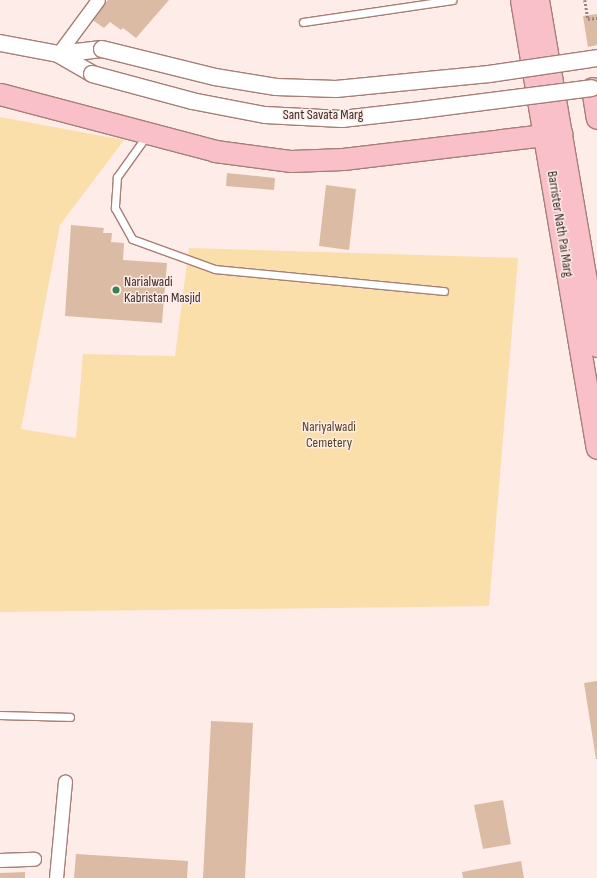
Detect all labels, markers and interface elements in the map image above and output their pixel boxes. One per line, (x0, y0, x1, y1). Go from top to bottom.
street label: Sant Savata Marg (283, 107, 363, 123)
street label: Barrister Nath Pai Marg (543, 170, 577, 278)
place label: Narialwadi Kabristan Masjid (124, 274, 201, 306)
marker: Narialwadi Kabristan Masjid (111, 285, 121, 295)
park label: Nariyalwadi Cemetery (302, 419, 356, 452)

